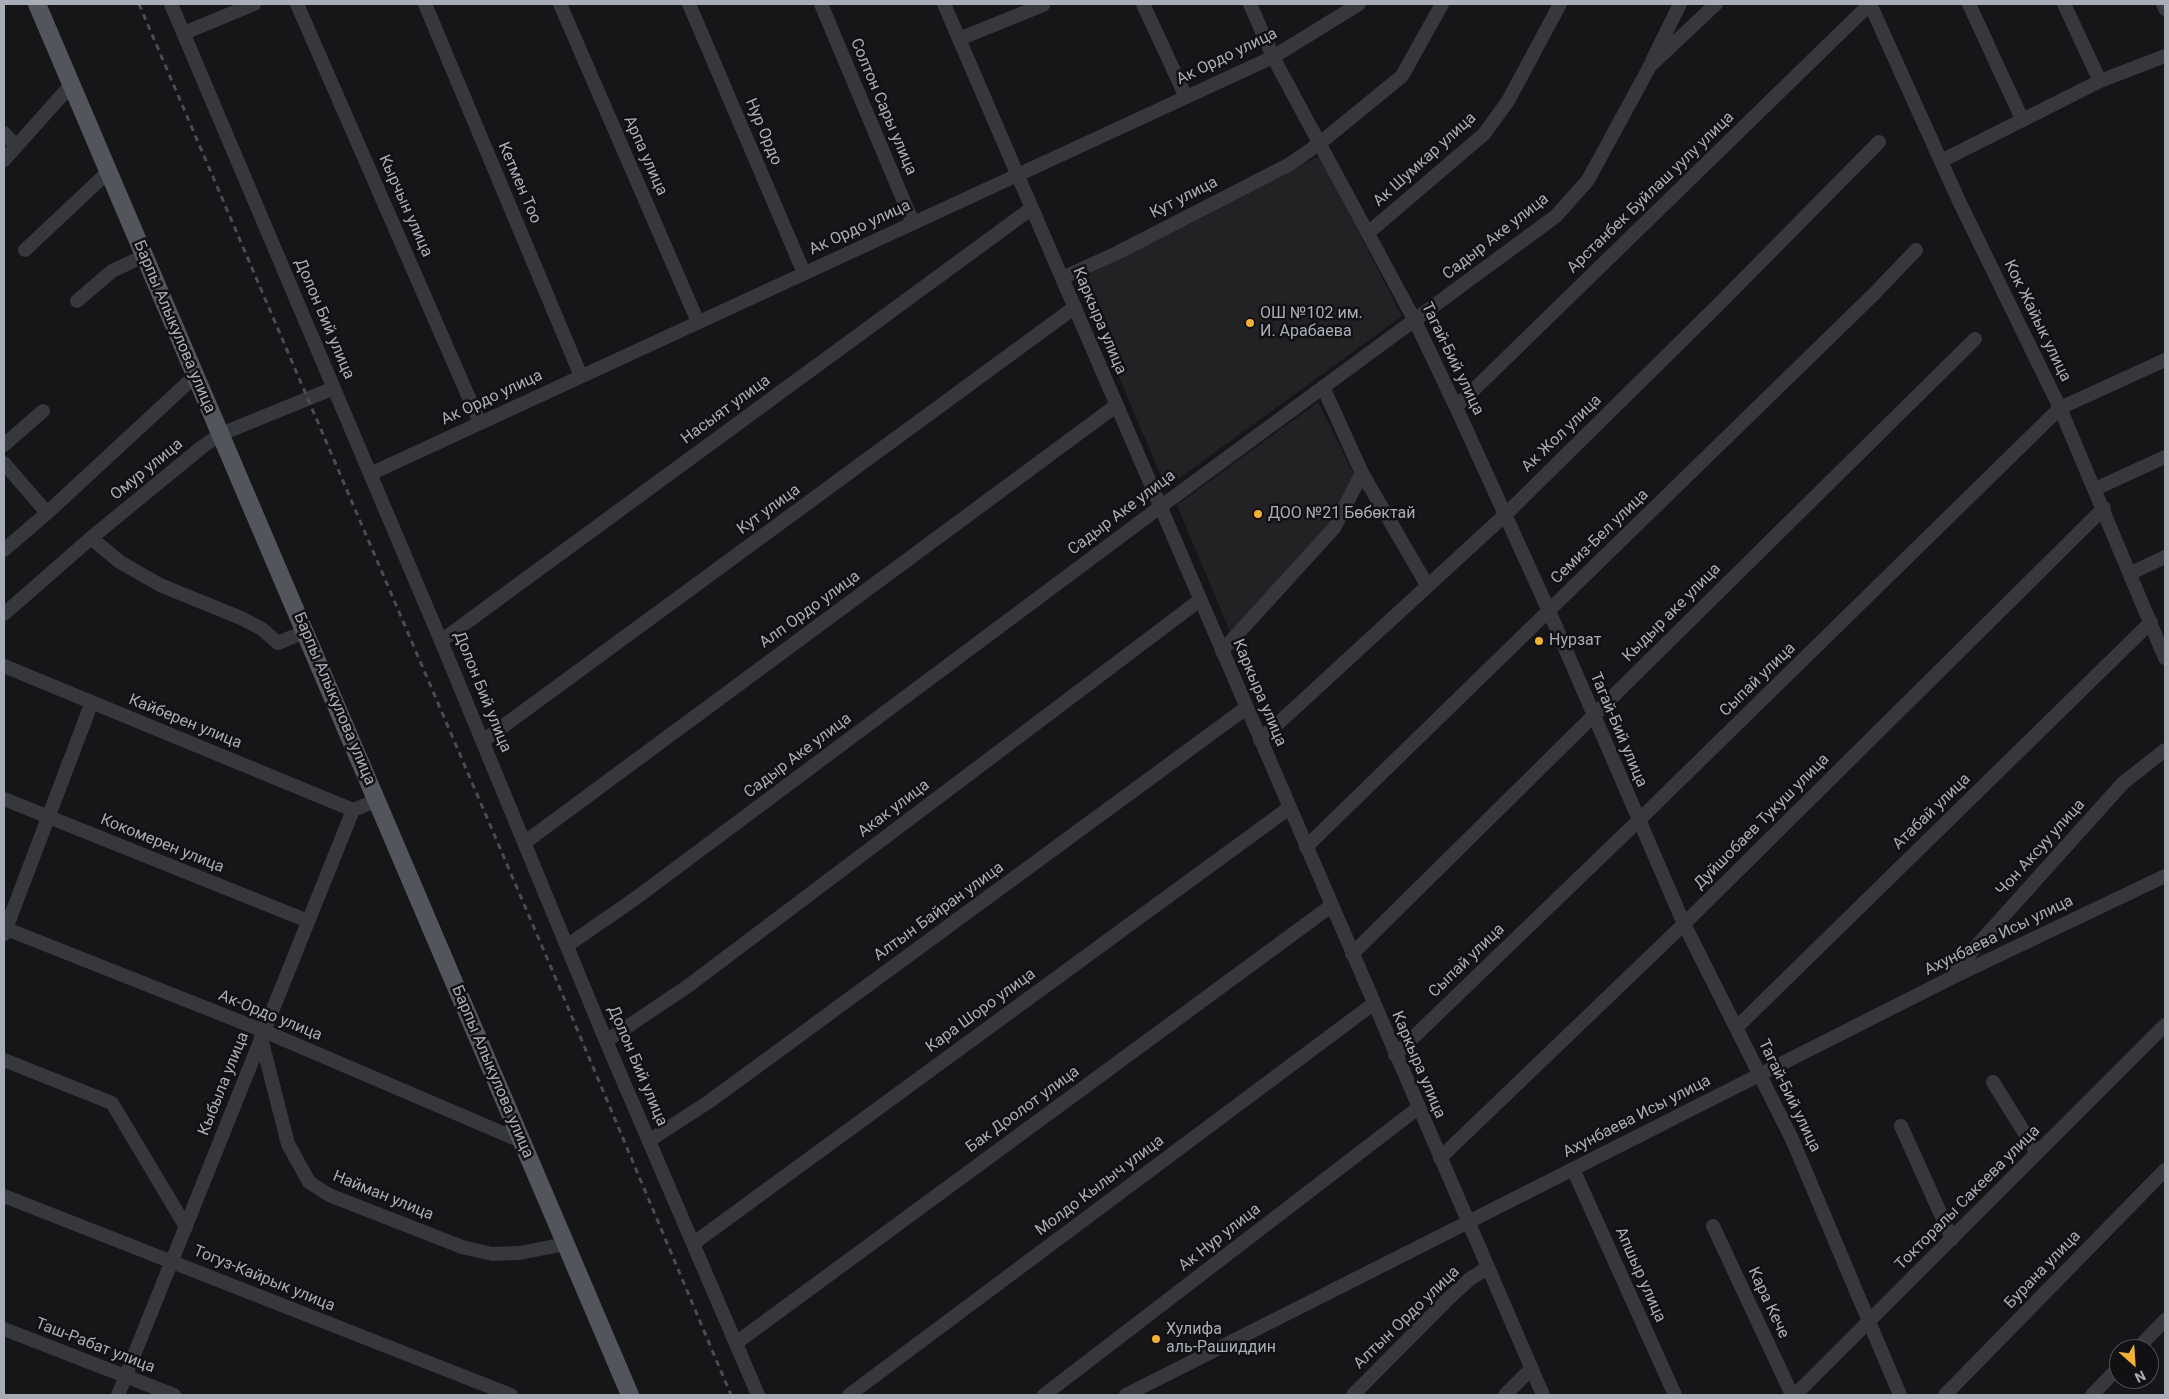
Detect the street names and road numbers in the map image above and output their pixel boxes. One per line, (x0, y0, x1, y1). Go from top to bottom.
street label: Ак Ордо улица (1174, 24, 1280, 90)
street label: Солтон Сары улица (845, 36, 921, 178)
street label: Нур Ордо (740, 96, 786, 168)
street label: Арстанбек Буйлаш уулу улица (1564, 108, 1738, 278)
street label: Ак Шумкар улица (1370, 109, 1480, 211)
street label: Арпа улица (619, 113, 671, 199)
street label: Кетмен Тоо (493, 139, 545, 227)
street label: Кырчын улица (374, 152, 436, 260)
street label: Кут улица (1147, 173, 1221, 223)
street label: Садыр Аке улица (1439, 190, 1553, 284)
street label: Ак Ордо улица (806, 196, 914, 260)
street label: Барпы Алыкулова улица (129, 238, 219, 416)
street label: Долон Бий улица (290, 256, 358, 382)
street label: Кок Жайык улица (1999, 257, 2075, 385)
street label: Каркыра улица (1068, 264, 1130, 378)
street label: Тагай-Бий улица (1416, 300, 1488, 418)
street label: Ак Ордо улица (438, 366, 546, 430)
street label: Насыят улица (678, 371, 774, 449)
street label: Ак Жол улица (1518, 391, 1606, 477)
street label: Омур улица (107, 435, 187, 505)
street label: Садыр Аке улица (1065, 466, 1179, 560)
street label: Кут улица (734, 481, 804, 539)
street label: Семиз-Бел улица (1547, 486, 1653, 588)
street label: Кыдыр аке улица (1619, 560, 1725, 666)
street label: Алп Ордо улица (756, 567, 864, 653)
street label: Барпы Алыкулова улица (289, 610, 379, 788)
street label: Долон Бий улица (449, 629, 515, 755)
street label: Каркыра улица (1228, 636, 1290, 750)
street label: Сыпай улица (1716, 639, 1800, 721)
street label: Тагай-Бий улица (1585, 670, 1651, 790)
street label: Кайберен улица (126, 691, 244, 753)
street label: Садыр Аке улица (741, 709, 855, 803)
street label: Дуйшобаев Тукуш улица (1690, 750, 1834, 894)
street label: Атабай улица (1889, 770, 1975, 854)
street label: Акак улица (855, 776, 933, 842)
street label: Чон Аксуу улица (1992, 796, 2090, 900)
street label: Кокомерен улица (97, 810, 227, 878)
street label: Алтын Байран улица (870, 858, 1008, 966)
street label: Ахунбаева Исы улица (1921, 892, 2077, 980)
street label: Сыпай улица (1425, 920, 1509, 1002)
street label: Кара Шоро улица (922, 965, 1040, 1057)
street label: Барпы Алыкулова улица (447, 983, 537, 1161)
street label: Ак-Ордо улица (215, 986, 325, 1046)
street label: Долон Бий улица (603, 1003, 671, 1129)
street label: Каркыра улица (1387, 1008, 1449, 1122)
street label: Кыбыла улица (195, 1029, 253, 1139)
street label: Тагай-Бий улица (1753, 1037, 1825, 1155)
street label: Бак Доолот улица (963, 1062, 1083, 1158)
street label: Ахунбаева Исы улица (1560, 1071, 1714, 1163)
street label: Токторалы Сакеева улица (1892, 1122, 2044, 1274)
street label: Молдо Кылыч улица (1032, 1131, 1168, 1241)
street label: Найман улица (330, 1167, 436, 1225)
street label: Ак Нур улица (1175, 1200, 1265, 1276)
street label: Апшыр улица (1611, 1225, 1669, 1325)
street label: Бурана улица (2001, 1227, 2085, 1313)
street label: Тогуз-Кайрык улица (190, 1242, 338, 1316)
street label: Алтын Ордо улица (1350, 1263, 1464, 1373)
street label: Кара Кече (1743, 1264, 1793, 1342)
street label: Таш-Рабат улица (33, 1314, 157, 1378)

